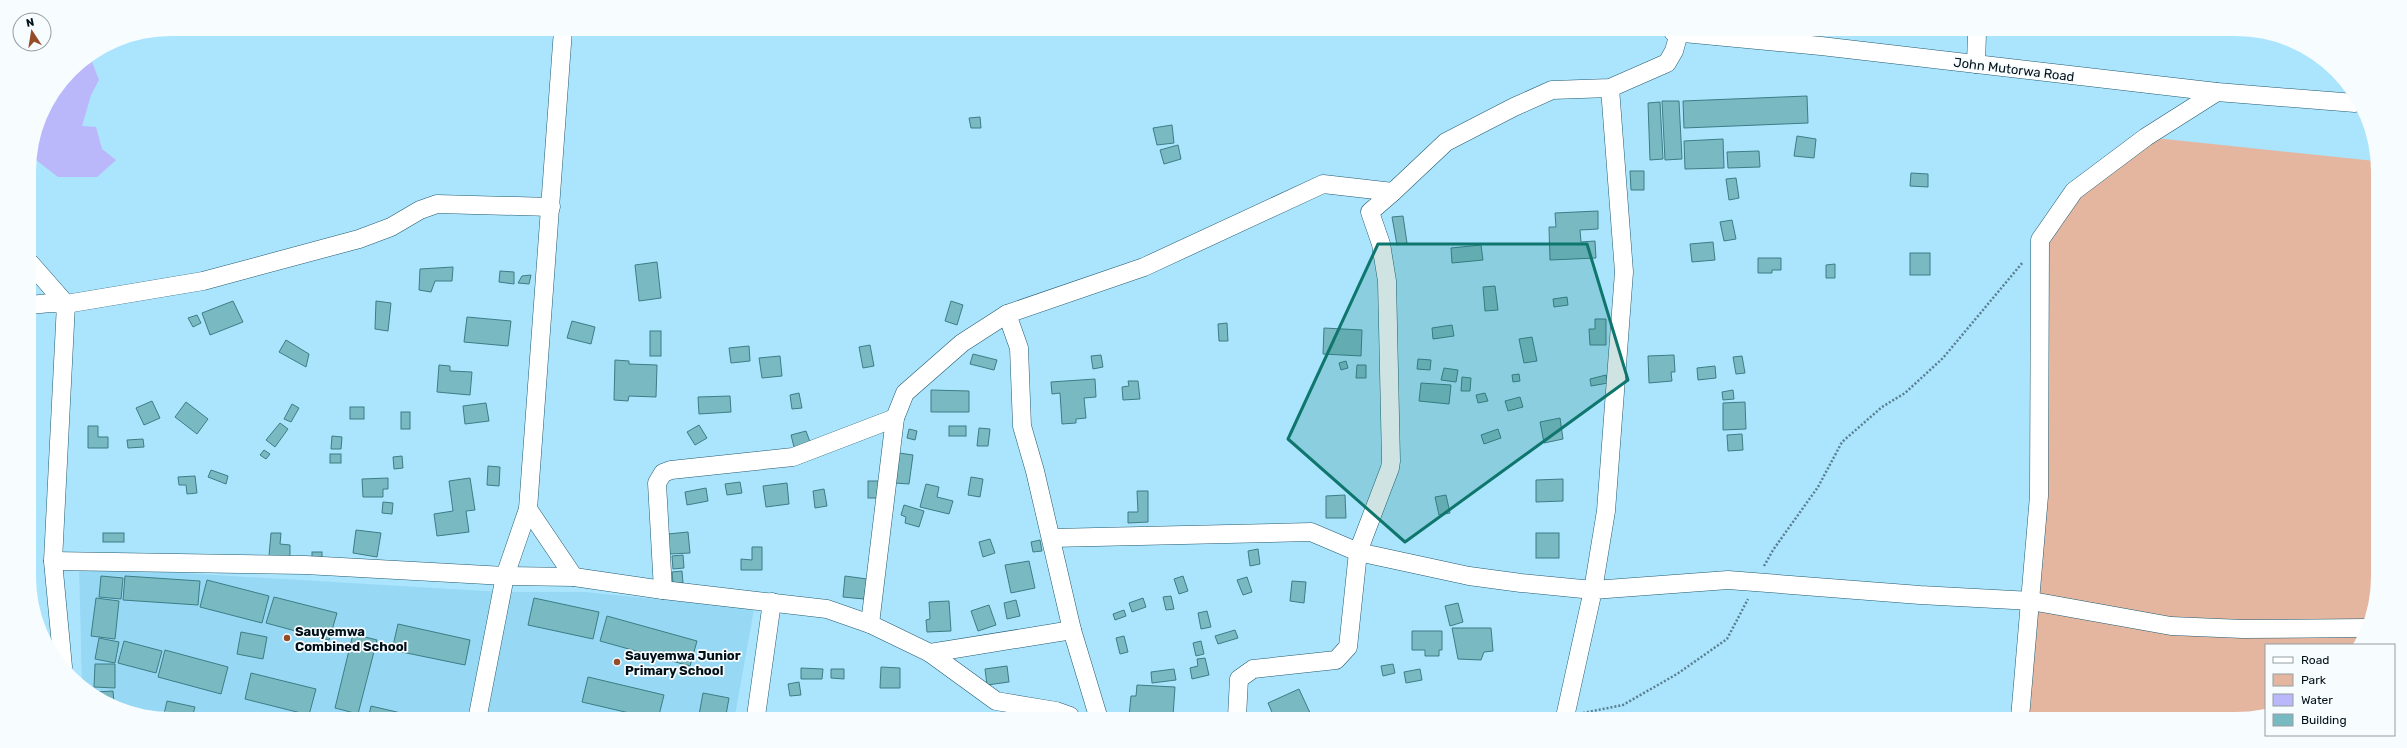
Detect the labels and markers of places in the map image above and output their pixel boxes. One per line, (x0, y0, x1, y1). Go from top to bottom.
place label: Sauyemwa Combined School (295, 624, 407, 654)
marker: Sauyemwa Combined School (282, 633, 292, 643)
place label: Sauyemwa Junior Primary School (625, 648, 741, 678)
marker: Sauyemwa Junior Primary School (612, 657, 622, 667)

